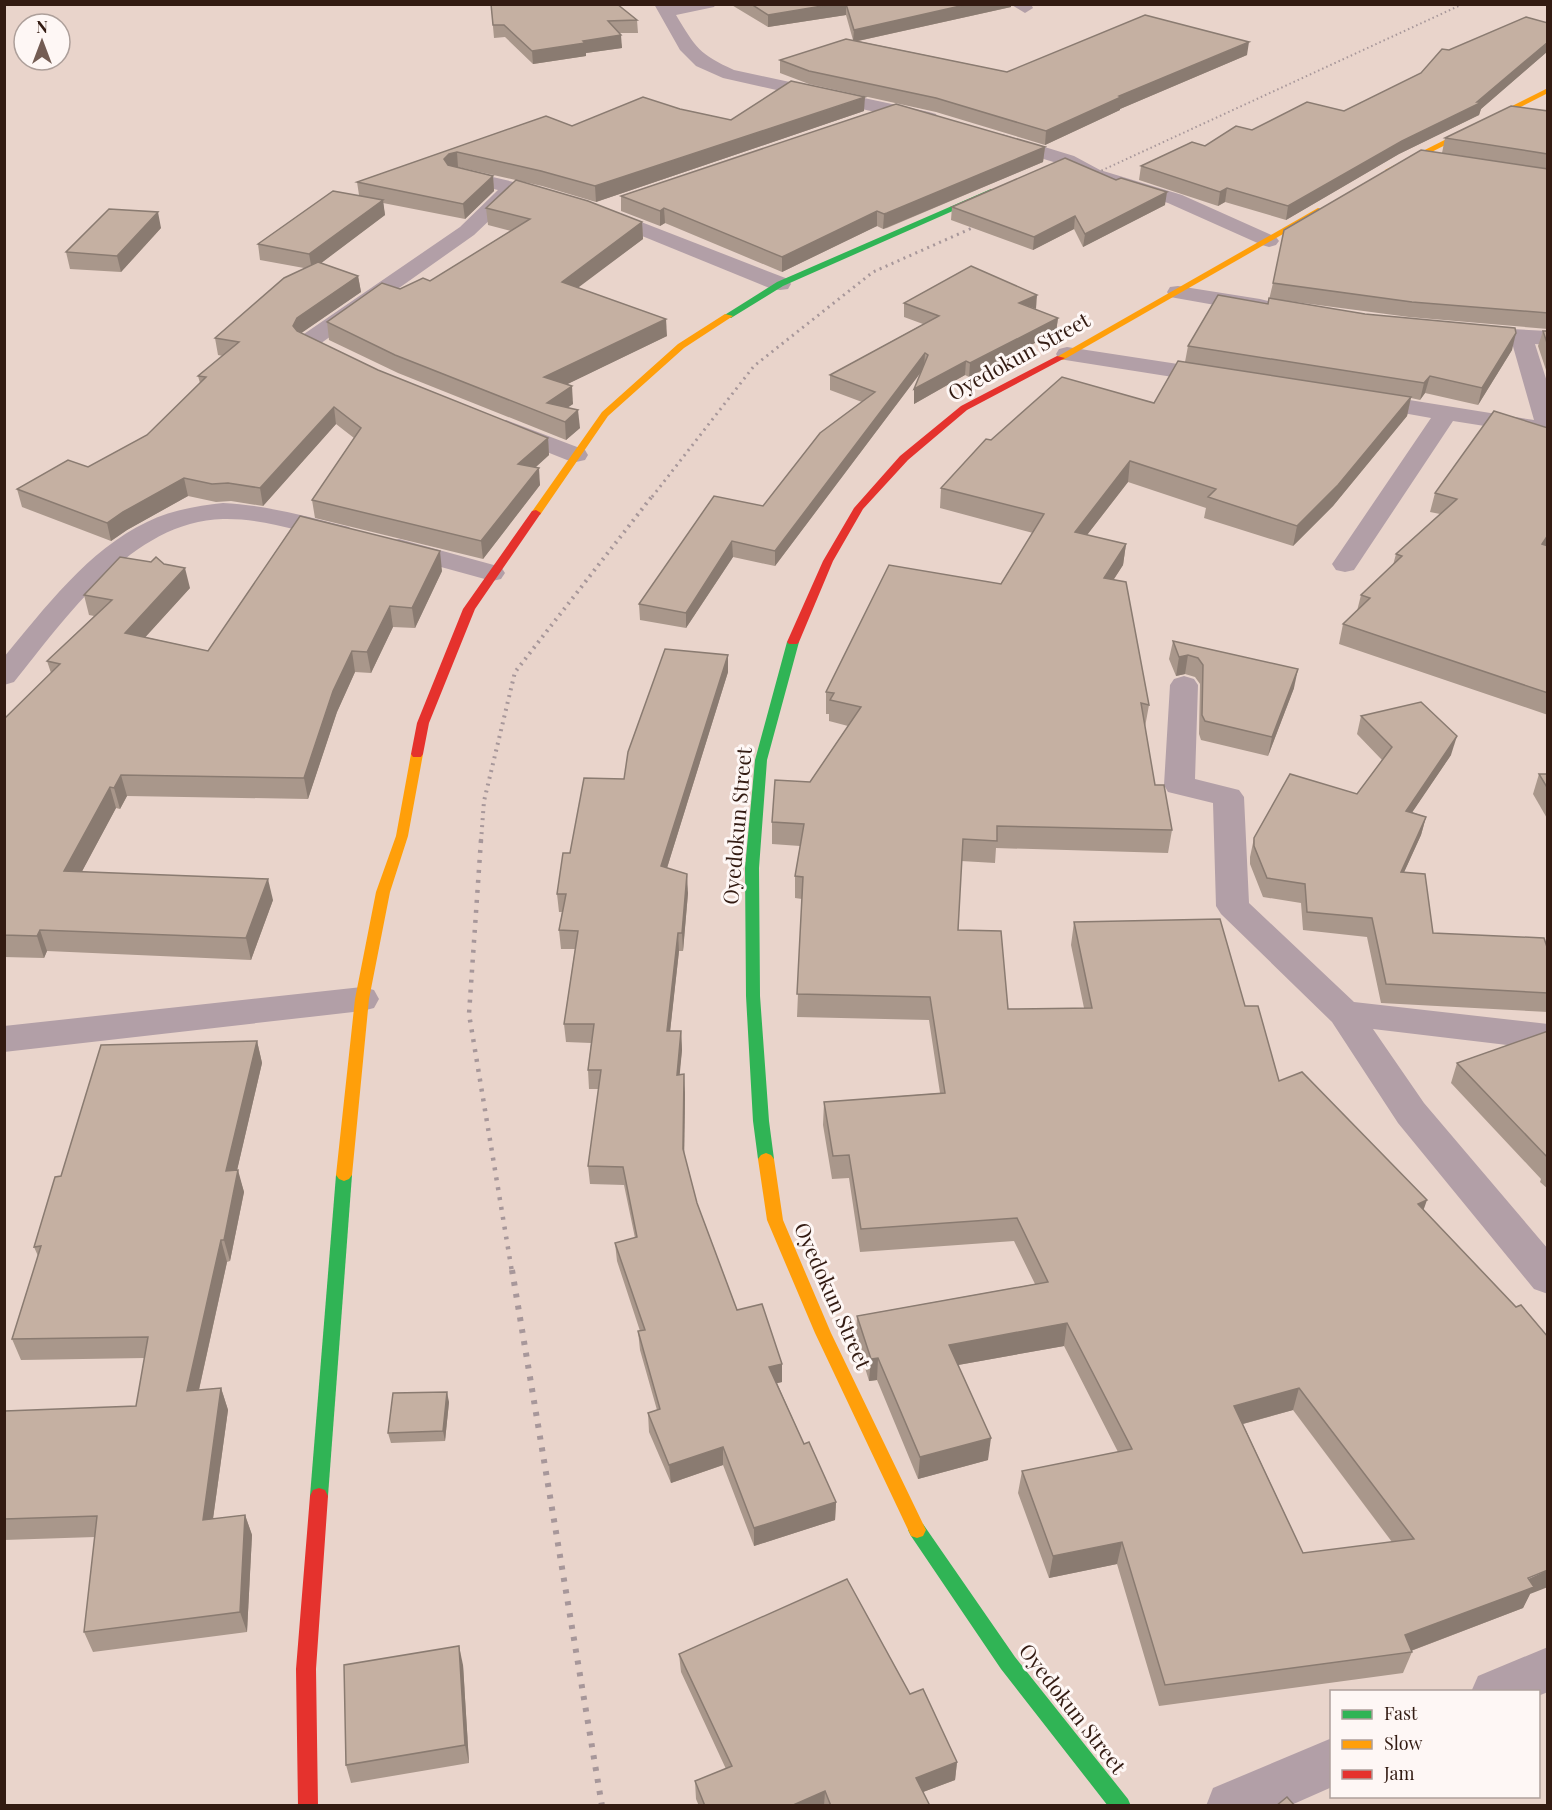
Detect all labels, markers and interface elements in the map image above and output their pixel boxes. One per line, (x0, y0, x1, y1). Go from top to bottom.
north arrow (12, 12, 72, 72)
text: N (36, 16, 48, 37)
street label: Oyedokun Street (942, 304, 1094, 406)
street label: Oyedokun Street (715, 745, 757, 906)
street label: Oyedokun Street (789, 1217, 879, 1374)
street label: Oyedokun Street (1014, 1637, 1134, 1779)
legend (1330, 1690, 1540, 1798)
text: Fast (1384, 1701, 1418, 1725)
text: Slow (1384, 1731, 1422, 1755)
text: Jam (1383, 1761, 1414, 1785)

